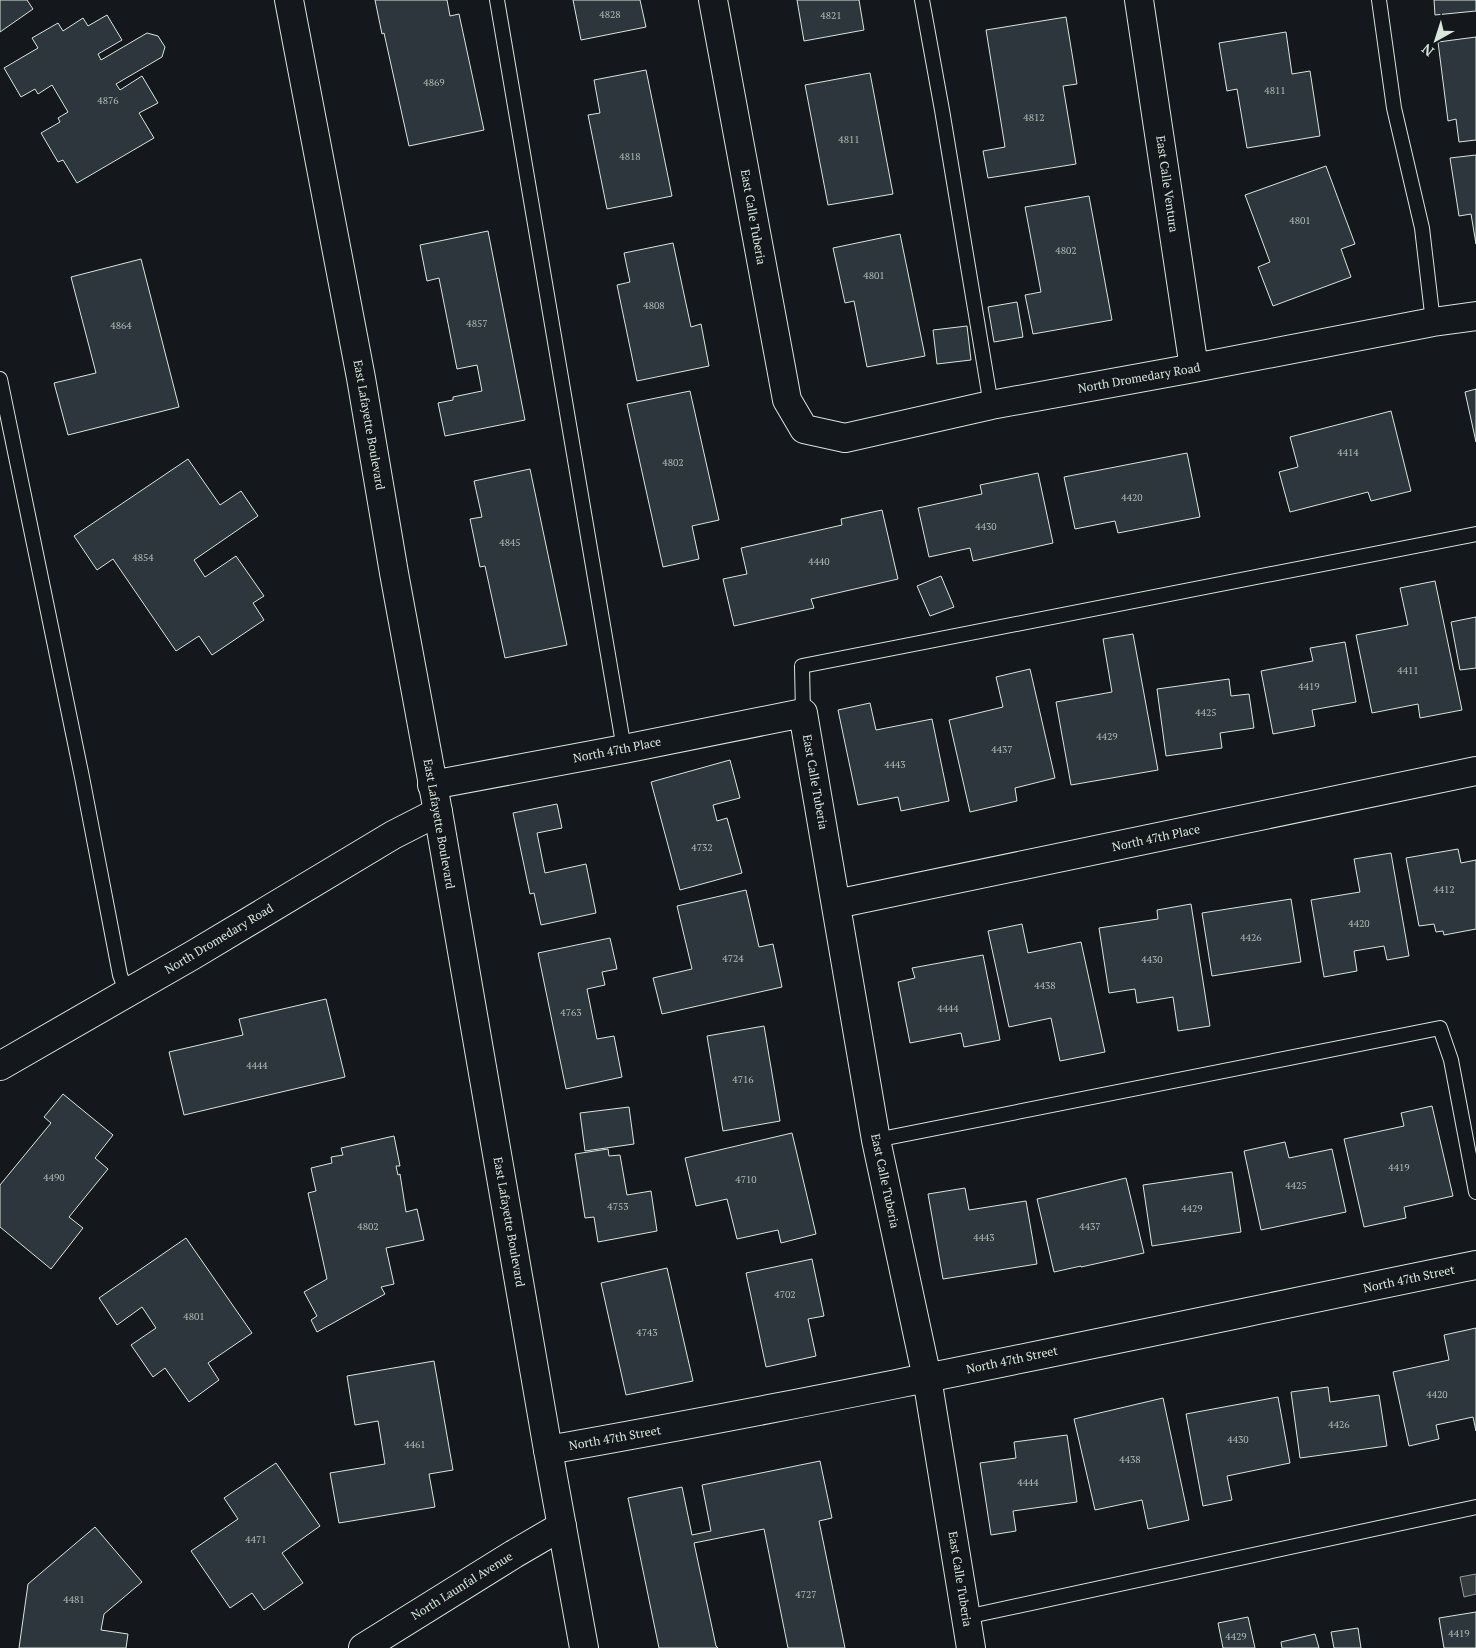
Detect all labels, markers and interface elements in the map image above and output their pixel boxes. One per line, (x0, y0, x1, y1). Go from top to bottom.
house number: 4828 (599, 8, 621, 21)
house number: 4821 (820, 9, 842, 22)
north arrow (1411, 15, 1461, 65)
text: N (1417, 40, 1438, 61)
house number: 4869 (423, 76, 445, 89)
house number: 4811 (1264, 84, 1286, 97)
house number: 4876 (97, 94, 119, 107)
house number: 4812 (1023, 111, 1045, 124)
house number: 4811 (838, 133, 860, 146)
street label: East Calle Ventura (1153, 135, 1182, 233)
house number: 4818 (619, 150, 641, 163)
street label: East Calle Tuberia (738, 168, 769, 266)
house number: 4801 (1289, 214, 1311, 227)
house number: 4802 (1055, 244, 1077, 257)
house number: 4801 (863, 269, 885, 282)
house number: 4808 (643, 299, 665, 312)
house number: 4857 (466, 317, 488, 330)
house number: 4864 (110, 319, 132, 332)
street label: East Lafayette Boulevard (351, 359, 388, 491)
street label: North Dromedary Road (1077, 359, 1202, 396)
house number: 4414 (1337, 446, 1359, 459)
house number: 4802 (662, 456, 684, 469)
house number: 4420 (1121, 491, 1143, 504)
house number: 4430 (975, 520, 997, 533)
house number: 4845 (499, 536, 521, 549)
house number: 4854 (132, 551, 154, 564)
house number: 4440 (808, 555, 830, 568)
house number: 4411 (1397, 664, 1419, 677)
house number: 4419 (1298, 680, 1320, 693)
house number: 4425 (1195, 706, 1217, 719)
house number: 4429 (1096, 730, 1118, 743)
street label: East Calle Tuberia (800, 733, 831, 831)
street label: North 47th Place (572, 734, 662, 765)
house number: 4437 (991, 743, 1013, 756)
street label: East Lafayette Boulevard (421, 758, 458, 890)
house number: 4443 (884, 758, 906, 771)
street label: North 47th Place (1111, 821, 1201, 854)
house number: 4732 (691, 841, 713, 854)
house number: 4412 (1433, 883, 1455, 896)
street label: North Dromedary Road (162, 900, 276, 977)
house number: 4420 (1348, 917, 1370, 930)
house number: 4426 (1240, 931, 1262, 944)
house number: 4724 (722, 952, 744, 965)
house number: 4430 (1141, 953, 1163, 966)
house number: 4438 (1034, 979, 1056, 992)
house number: 4444 (937, 1002, 959, 1015)
house number: 4763 (560, 1006, 582, 1019)
house number: 4444 (246, 1059, 268, 1072)
house number: 4716 (732, 1073, 754, 1086)
street label: East Calle Tuberia (868, 1132, 903, 1230)
street label: East Lafayette Boulevard (491, 1156, 528, 1288)
house number: 4419 (1388, 1161, 1410, 1174)
house number: 4490 (43, 1171, 65, 1184)
house number: 4710 (735, 1173, 757, 1186)
house number: 4425 (1285, 1179, 1307, 1192)
house number: 4753 (607, 1200, 629, 1213)
house number: 4429 (1181, 1202, 1203, 1215)
house number: 4802 (357, 1220, 379, 1233)
house number: 4437 (1079, 1220, 1101, 1233)
house number: 4443 (973, 1231, 995, 1244)
street label: North 47th Street (1362, 1261, 1457, 1296)
house number: 4702 (774, 1288, 796, 1301)
house number: 4801 (183, 1310, 205, 1323)
house number: 4743 (636, 1326, 658, 1339)
street label: North 47th Street (965, 1342, 1060, 1377)
house number: 4420 (1426, 1388, 1448, 1401)
house number: 4426 (1328, 1418, 1350, 1431)
street label: North 47th Street (568, 1422, 663, 1453)
house number: 4430 (1227, 1433, 1249, 1446)
house number: 4461 (404, 1438, 426, 1451)
house number: 4438 (1119, 1453, 1141, 1466)
house number: 4444 (1017, 1476, 1039, 1489)
street label: East Calle Tuberia (946, 1530, 975, 1628)
house number: 4471 (245, 1533, 267, 1546)
street label: North Launfal Avenue (408, 1548, 515, 1623)
house number: 4727 (795, 1588, 817, 1601)
house number: 4481 (63, 1593, 85, 1606)
house number: 4419 (1448, 1627, 1470, 1640)
house number: 4429 (1225, 1630, 1247, 1643)

